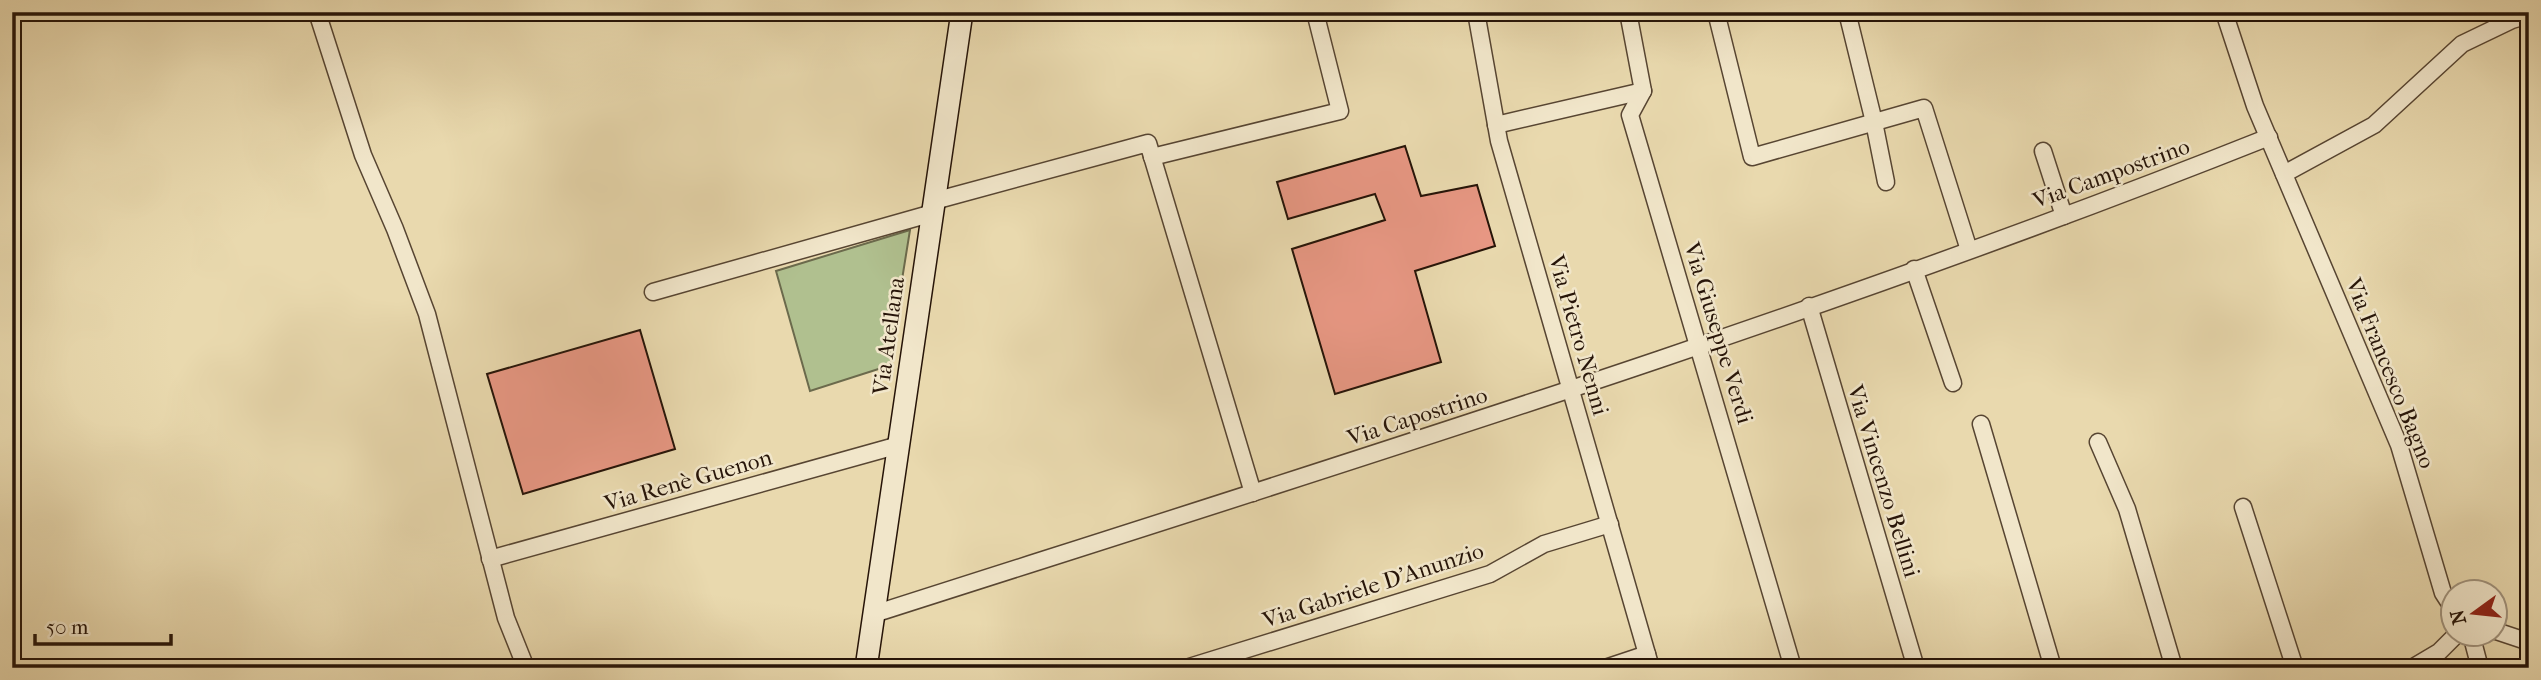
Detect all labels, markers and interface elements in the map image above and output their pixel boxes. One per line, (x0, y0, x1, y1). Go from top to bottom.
street label: Via Campostrino (2028, 133, 2193, 215)
street label: Via Giuseppe Verdi (1678, 238, 1759, 427)
street label: Via Pietro Nenni (1542, 251, 1614, 419)
street label: Via Francesco Bagno (2340, 273, 2441, 472)
street label: Via Atellana (867, 275, 910, 398)
street label: Via Capostrino (1343, 381, 1491, 452)
street label: Via Vincenzo Bellini (1841, 381, 1926, 581)
street label: Via Renè Guenon (600, 443, 776, 518)
street label: Via Gabriele D'Anunzio (1258, 537, 1487, 634)
north arrow (2440, 578, 2510, 648)
scale bar (35, 603, 172, 647)
text: N (2446, 607, 2471, 627)
text: 50 m (46, 615, 89, 639)

